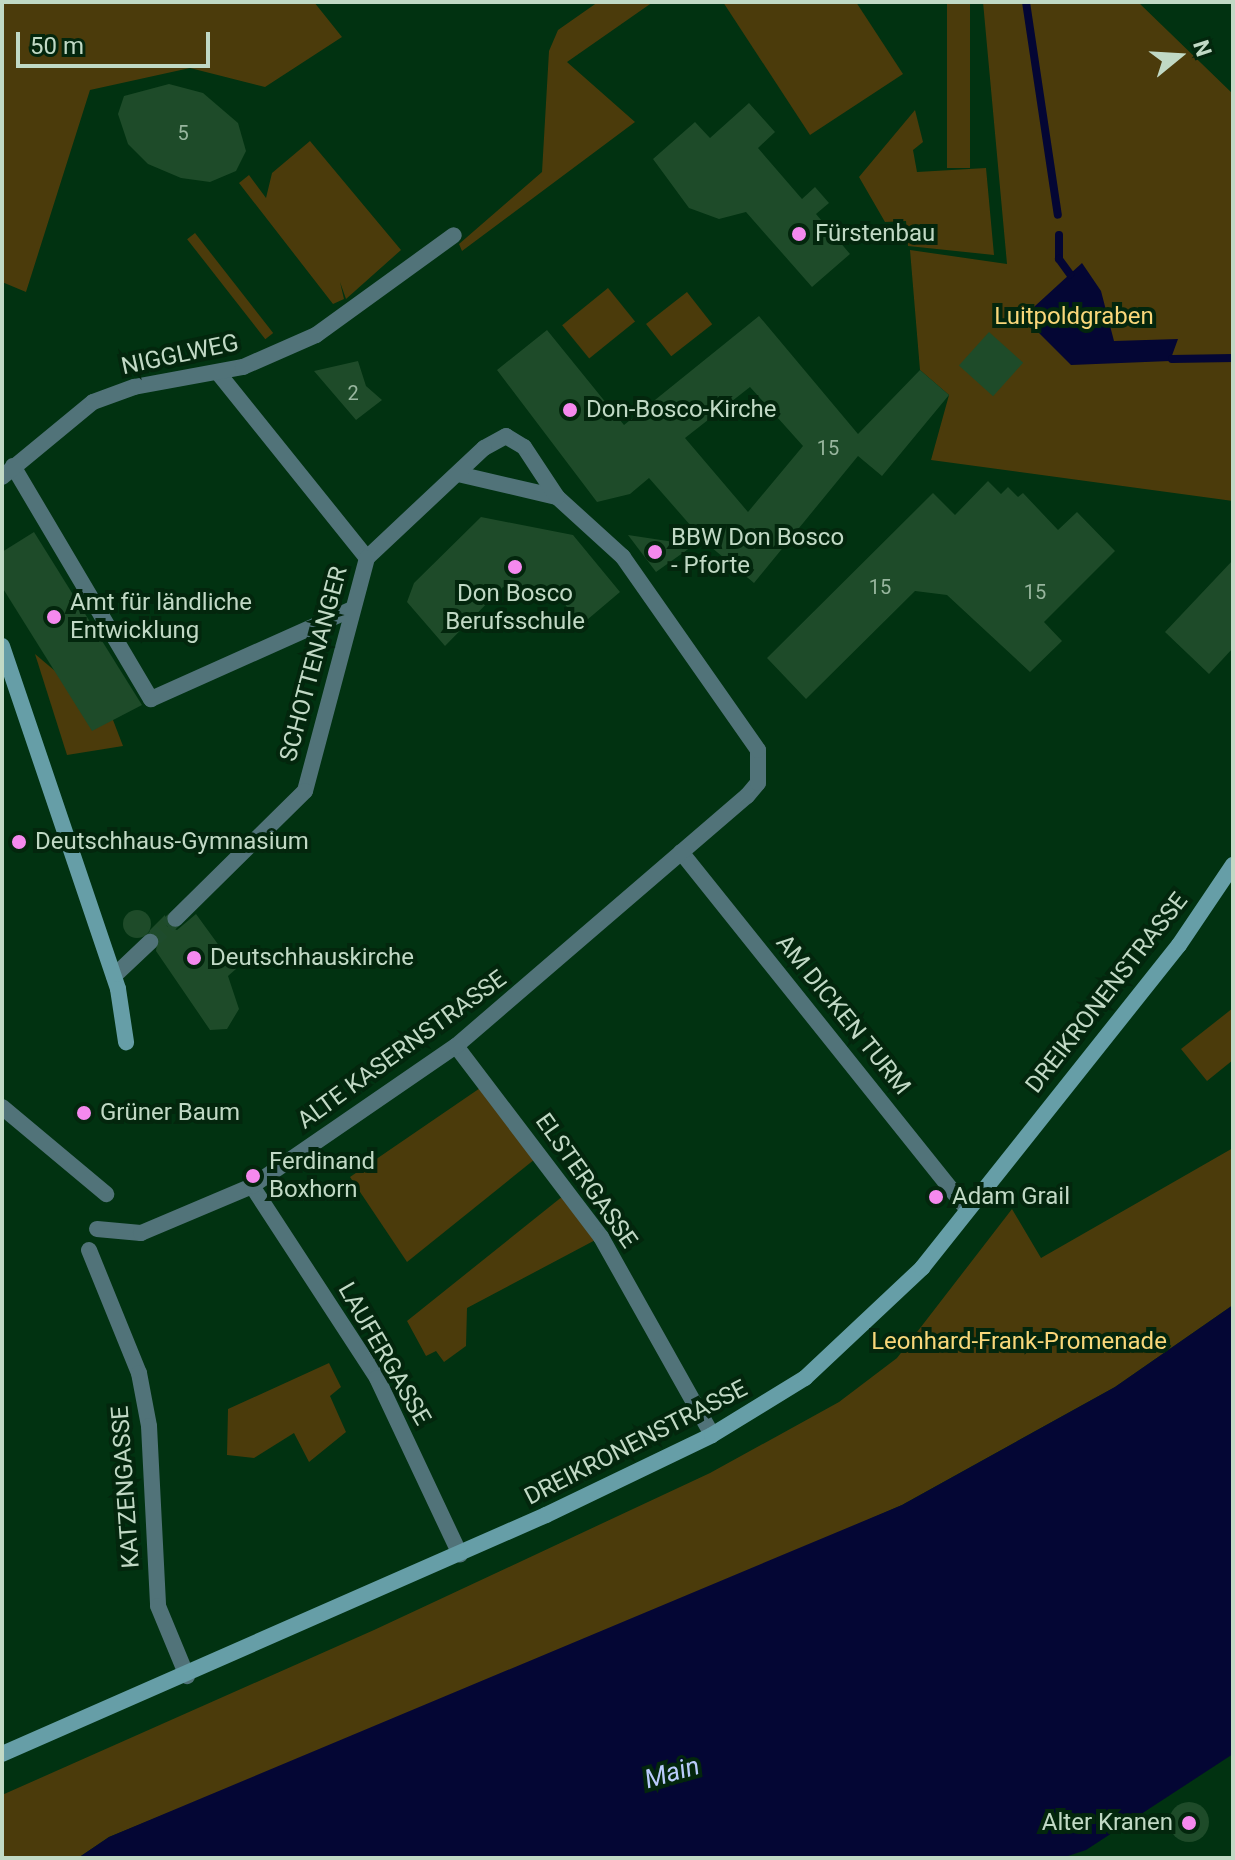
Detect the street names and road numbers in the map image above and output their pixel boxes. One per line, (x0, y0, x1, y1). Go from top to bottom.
street label: NIGGLWEG (119, 329, 241, 381)
street label: SCHOTTENANGER (274, 563, 354, 765)
street label: DREIKRONENSTRASSE (1020, 887, 1194, 1099)
street label: AM DICKEN TURM (770, 929, 916, 1101)
street label: ALTE KASERNSTRASSE (292, 965, 512, 1135)
street label: ELSTERGASSE (529, 1108, 643, 1254)
street label: LAUFERGASSE (332, 1278, 436, 1430)
street label: DREIKRONENSTRASSE (520, 1374, 752, 1512)
street label: KATZENGASSE (106, 1405, 146, 1569)

